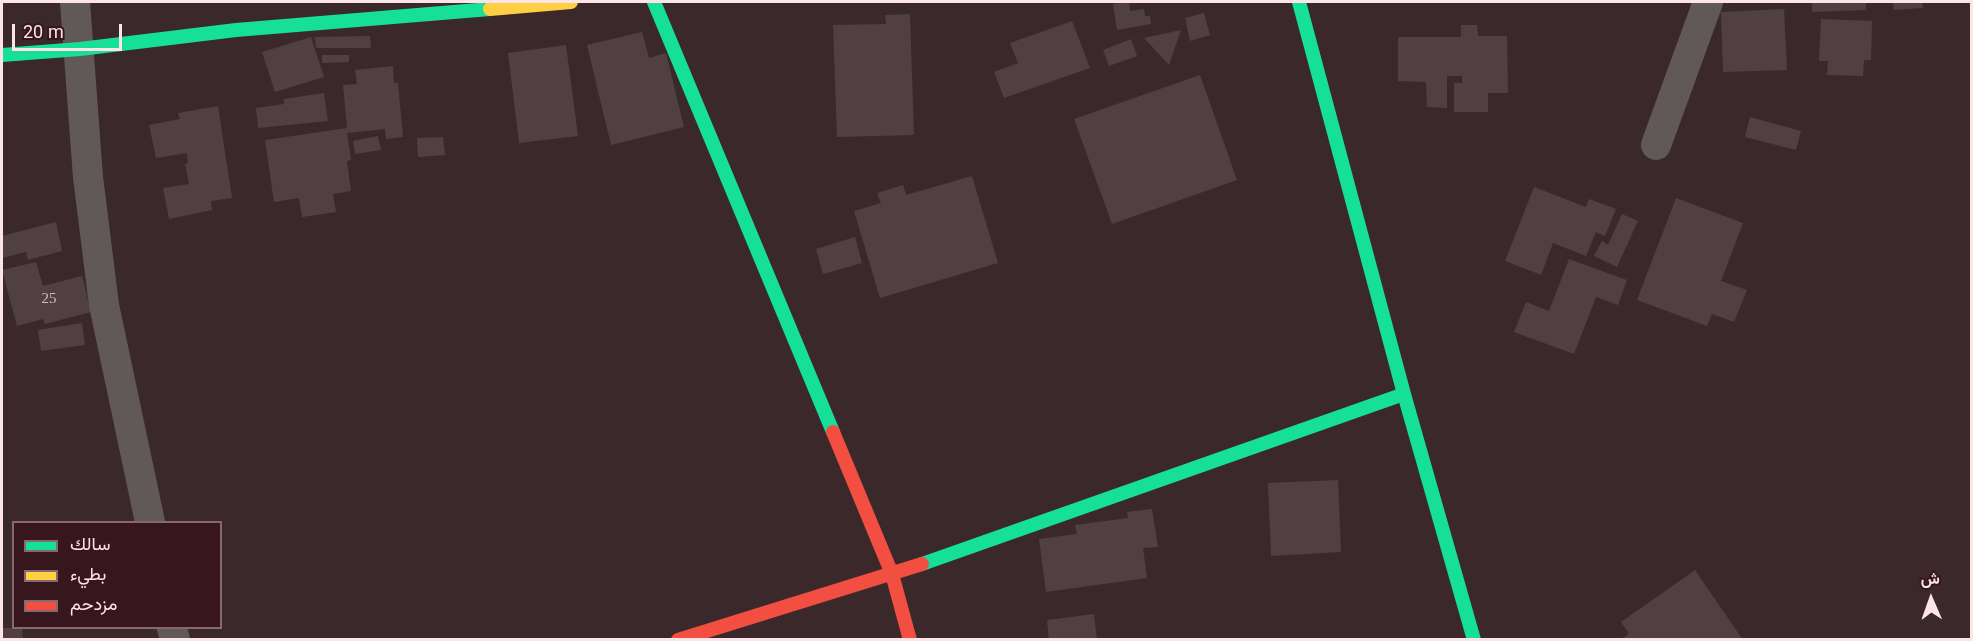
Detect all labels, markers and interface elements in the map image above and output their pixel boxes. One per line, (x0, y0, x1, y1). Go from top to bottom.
scale bar (15, 12, 124, 50)
text: 20 m (23, 20, 64, 48)
house number: 25 (41, 290, 57, 308)
legend (12, 521, 222, 629)
text: سالك (70, 532, 110, 560)
text: بطيء (70, 562, 106, 590)
text: ش (1920, 568, 1940, 593)
north arrow (1901, 569, 1961, 629)
text: مزدحم (70, 592, 117, 620)

